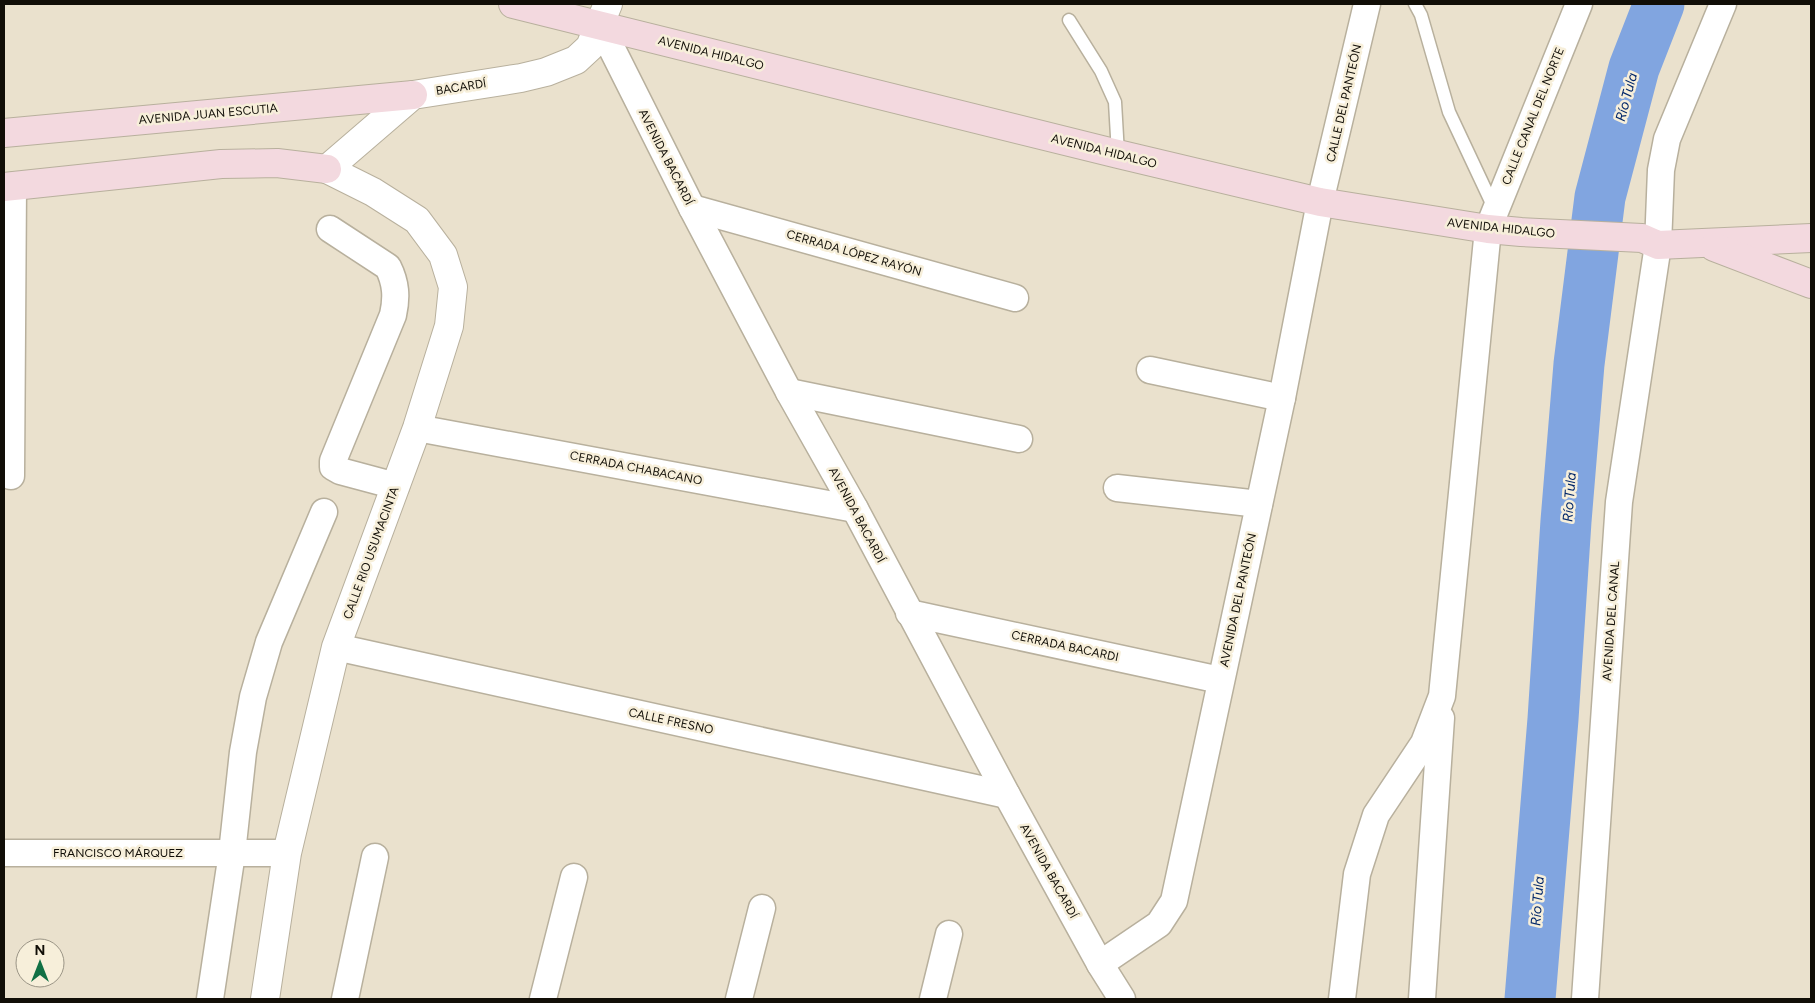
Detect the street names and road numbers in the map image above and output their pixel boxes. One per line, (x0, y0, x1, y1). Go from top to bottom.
street label: AVENIDA HIDALGO (657, 33, 765, 73)
street label: CALLE DEL PANTEÓN (1324, 43, 1364, 163)
street label: CALLE CANAL DEL NORTE (1499, 45, 1567, 187)
street label: BACARDÍ (435, 76, 488, 98)
street label: AVENIDA JUAN ESCUTIA (138, 101, 278, 127)
street label: AVENIDA BACARDÍ (636, 107, 697, 208)
street label: AVENIDA HIDALGO (1050, 131, 1158, 171)
street label: AVENIDA HIDALGO (1446, 215, 1556, 241)
street label: CERRADA LÓPEZ RAYÓN (785, 227, 923, 279)
street label: CERRADA CHABACANO (569, 448, 703, 488)
street label: AVENIDA BACARDÍ (826, 465, 888, 566)
street label: CALLE RIO USUMACINTA (341, 485, 401, 621)
street label: AVENIDA DEL PANTEÓN (1217, 532, 1259, 668)
street label: AVENIDA DEL CANAL (1600, 560, 1622, 681)
street label: CERRADA BACARDI (1010, 628, 1120, 664)
street label: CALLE FRESNO (627, 705, 715, 737)
street label: AVENIDA BACARDÍ (1017, 821, 1081, 921)
street label: FRANCISCO MÁRQUEZ (53, 846, 183, 860)

